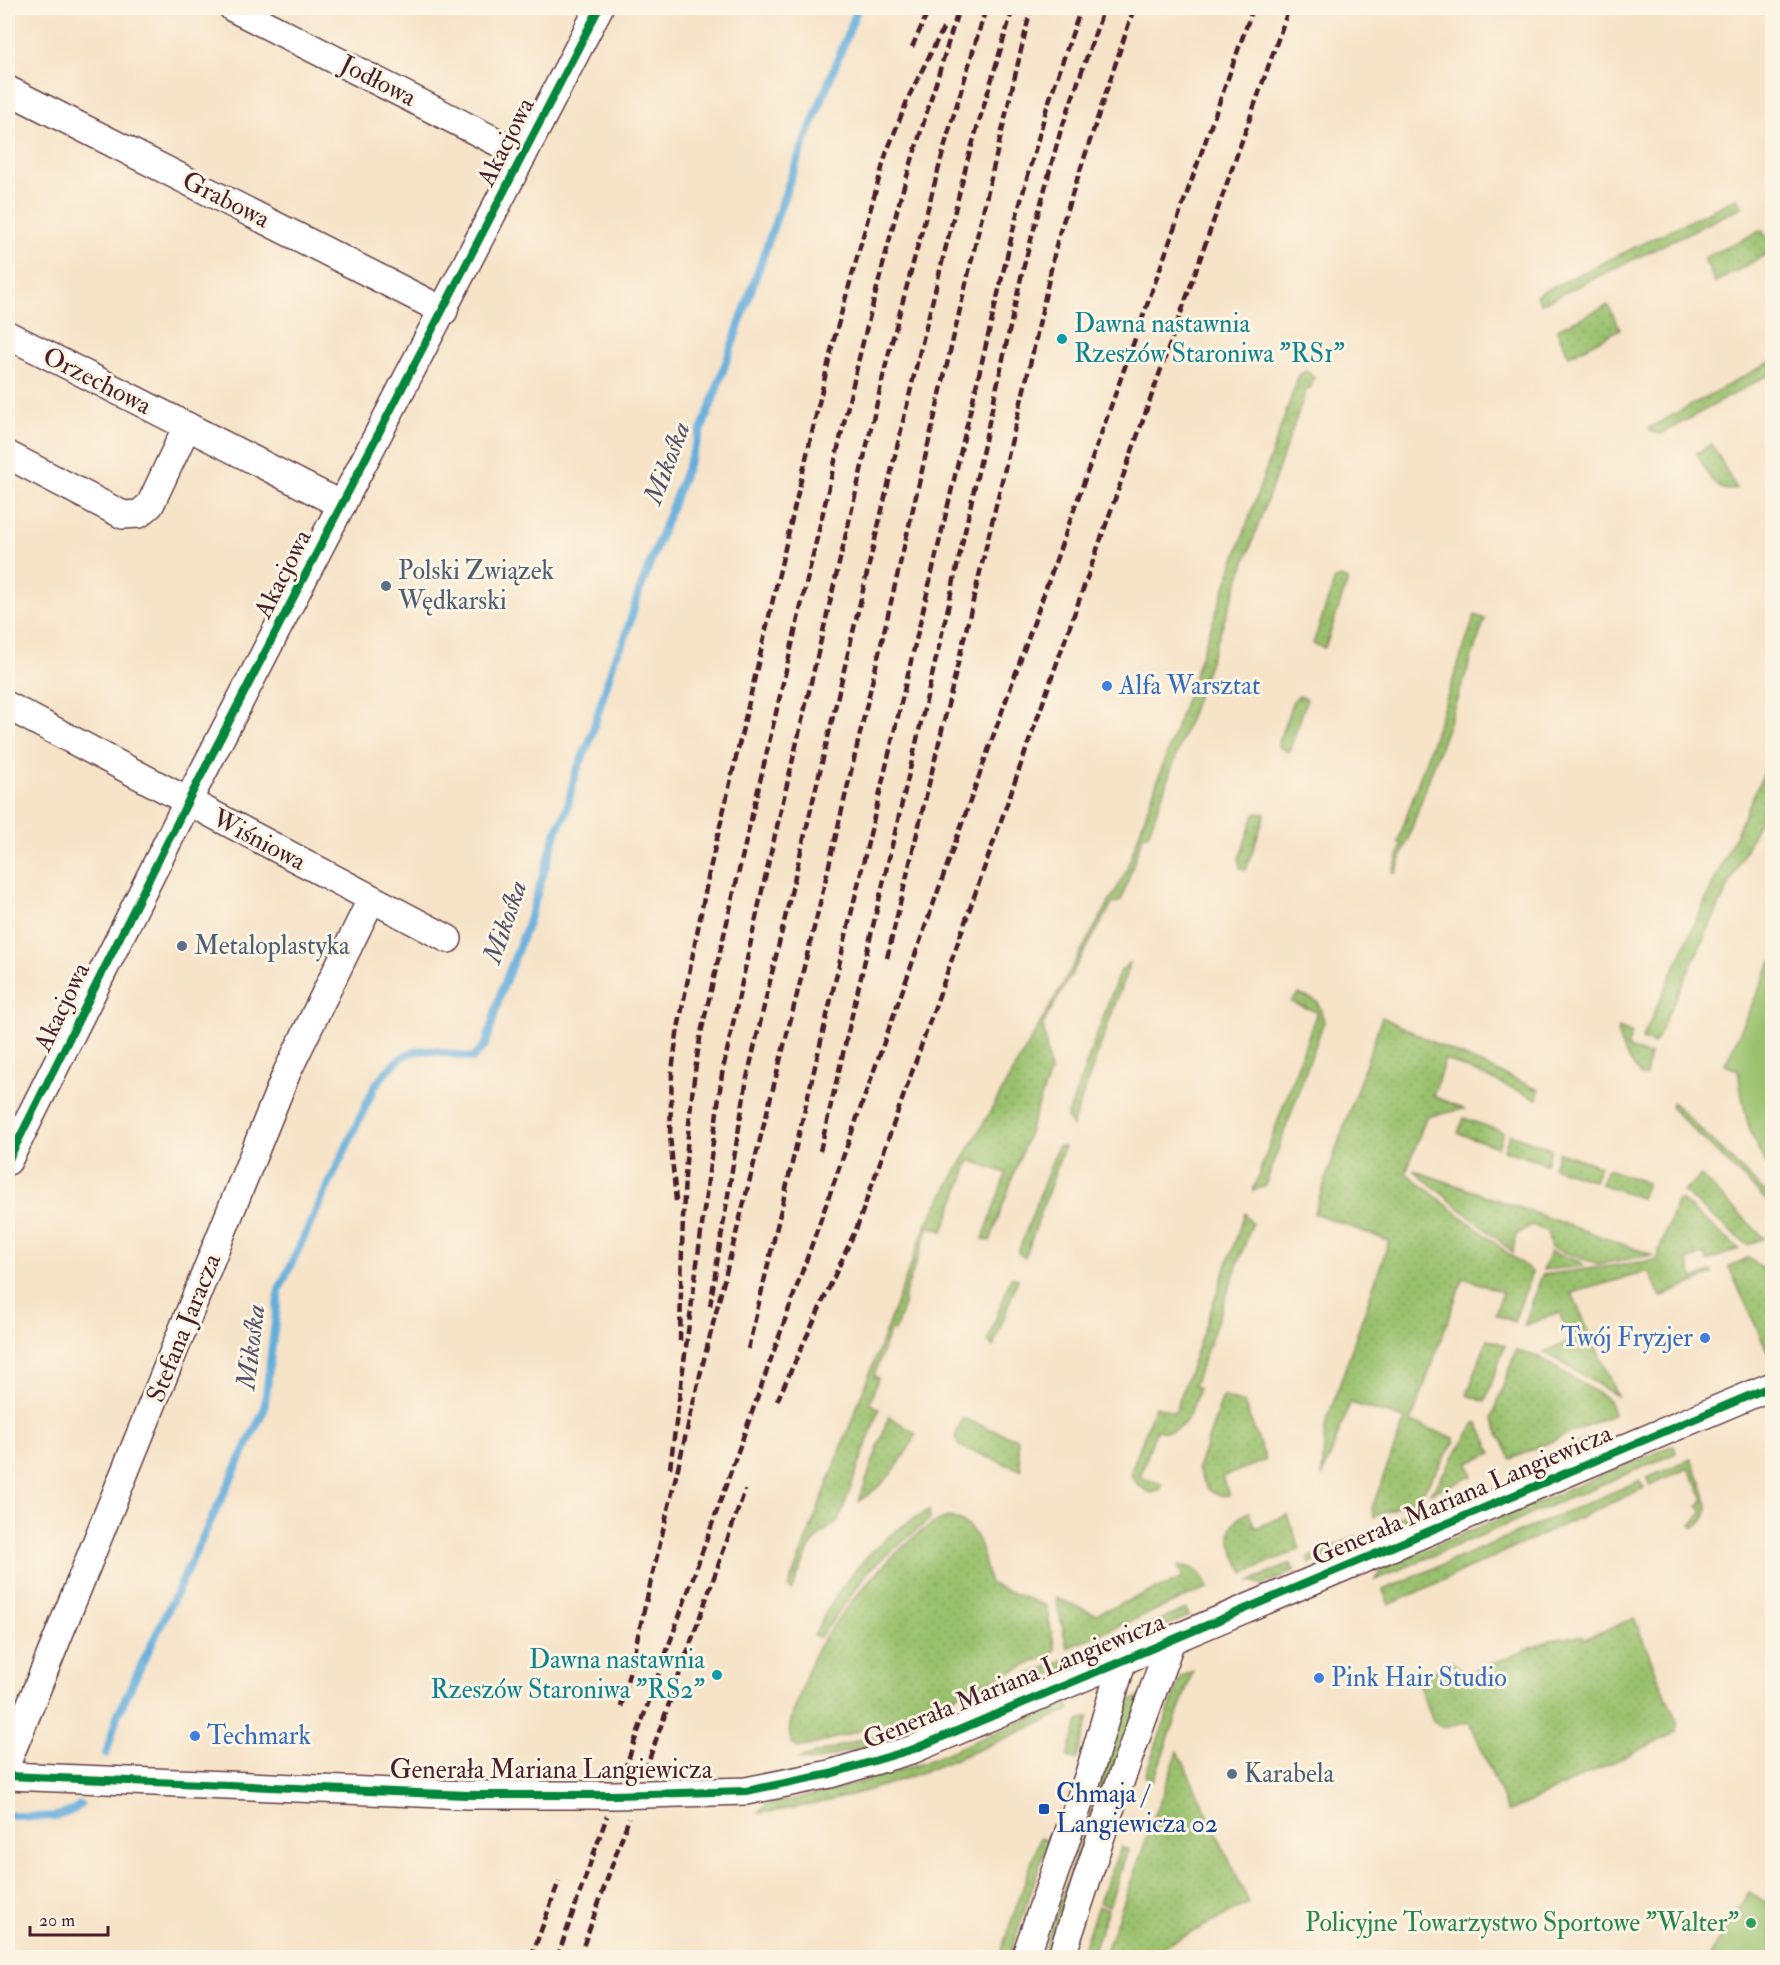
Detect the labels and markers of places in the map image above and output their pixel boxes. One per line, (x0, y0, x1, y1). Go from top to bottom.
place label: Dawna nastawnia Rzeszów Staroniwa "RS1" (1074, 308, 1345, 370)
marker: Dawna nastawnia Rzeszów Staroniwa "RS1" (1055, 332, 1069, 346)
place label: Polski Związek Wędkarski (397, 555, 555, 617)
marker: Polski Związek Wędkarski (379, 579, 393, 593)
place label: Alfa Warsztat (1118, 670, 1260, 702)
marker: Alfa Warsztat (1100, 679, 1114, 693)
place label: Metaloplastyka (194, 930, 350, 963)
marker: Metaloplastyka (175, 939, 189, 953)
place label: Twój Fryzjer (1561, 1322, 1693, 1354)
marker: Twój Fryzjer (1698, 1331, 1712, 1345)
place label: Dawna nastawnia Rzeszów Staroniwa "RS2" (430, 1644, 705, 1706)
place label: Pink Hair Studio (1331, 1662, 1507, 1694)
marker: Dawna nastawnia Rzeszów Staroniwa "RS2" (710, 1668, 724, 1682)
marker: Pink Hair Studio (1312, 1671, 1326, 1685)
place label: Techmark (207, 1720, 311, 1752)
marker: Techmark (188, 1729, 202, 1743)
place label: Karabela (1244, 1758, 1335, 1790)
marker: Karabela (1225, 1767, 1239, 1781)
place label: Chmaja / Langiewicza 02 (1056, 1778, 1218, 1840)
marker: Chmaja / Langiewicza 02 (1037, 1802, 1051, 1816)
place label: Policyjne Towarzystwo Sportowe "Walter" (1305, 1907, 1739, 1940)
marker: Policyjne Towarzystwo Sportowe "Walter" (1744, 1916, 1758, 1930)

